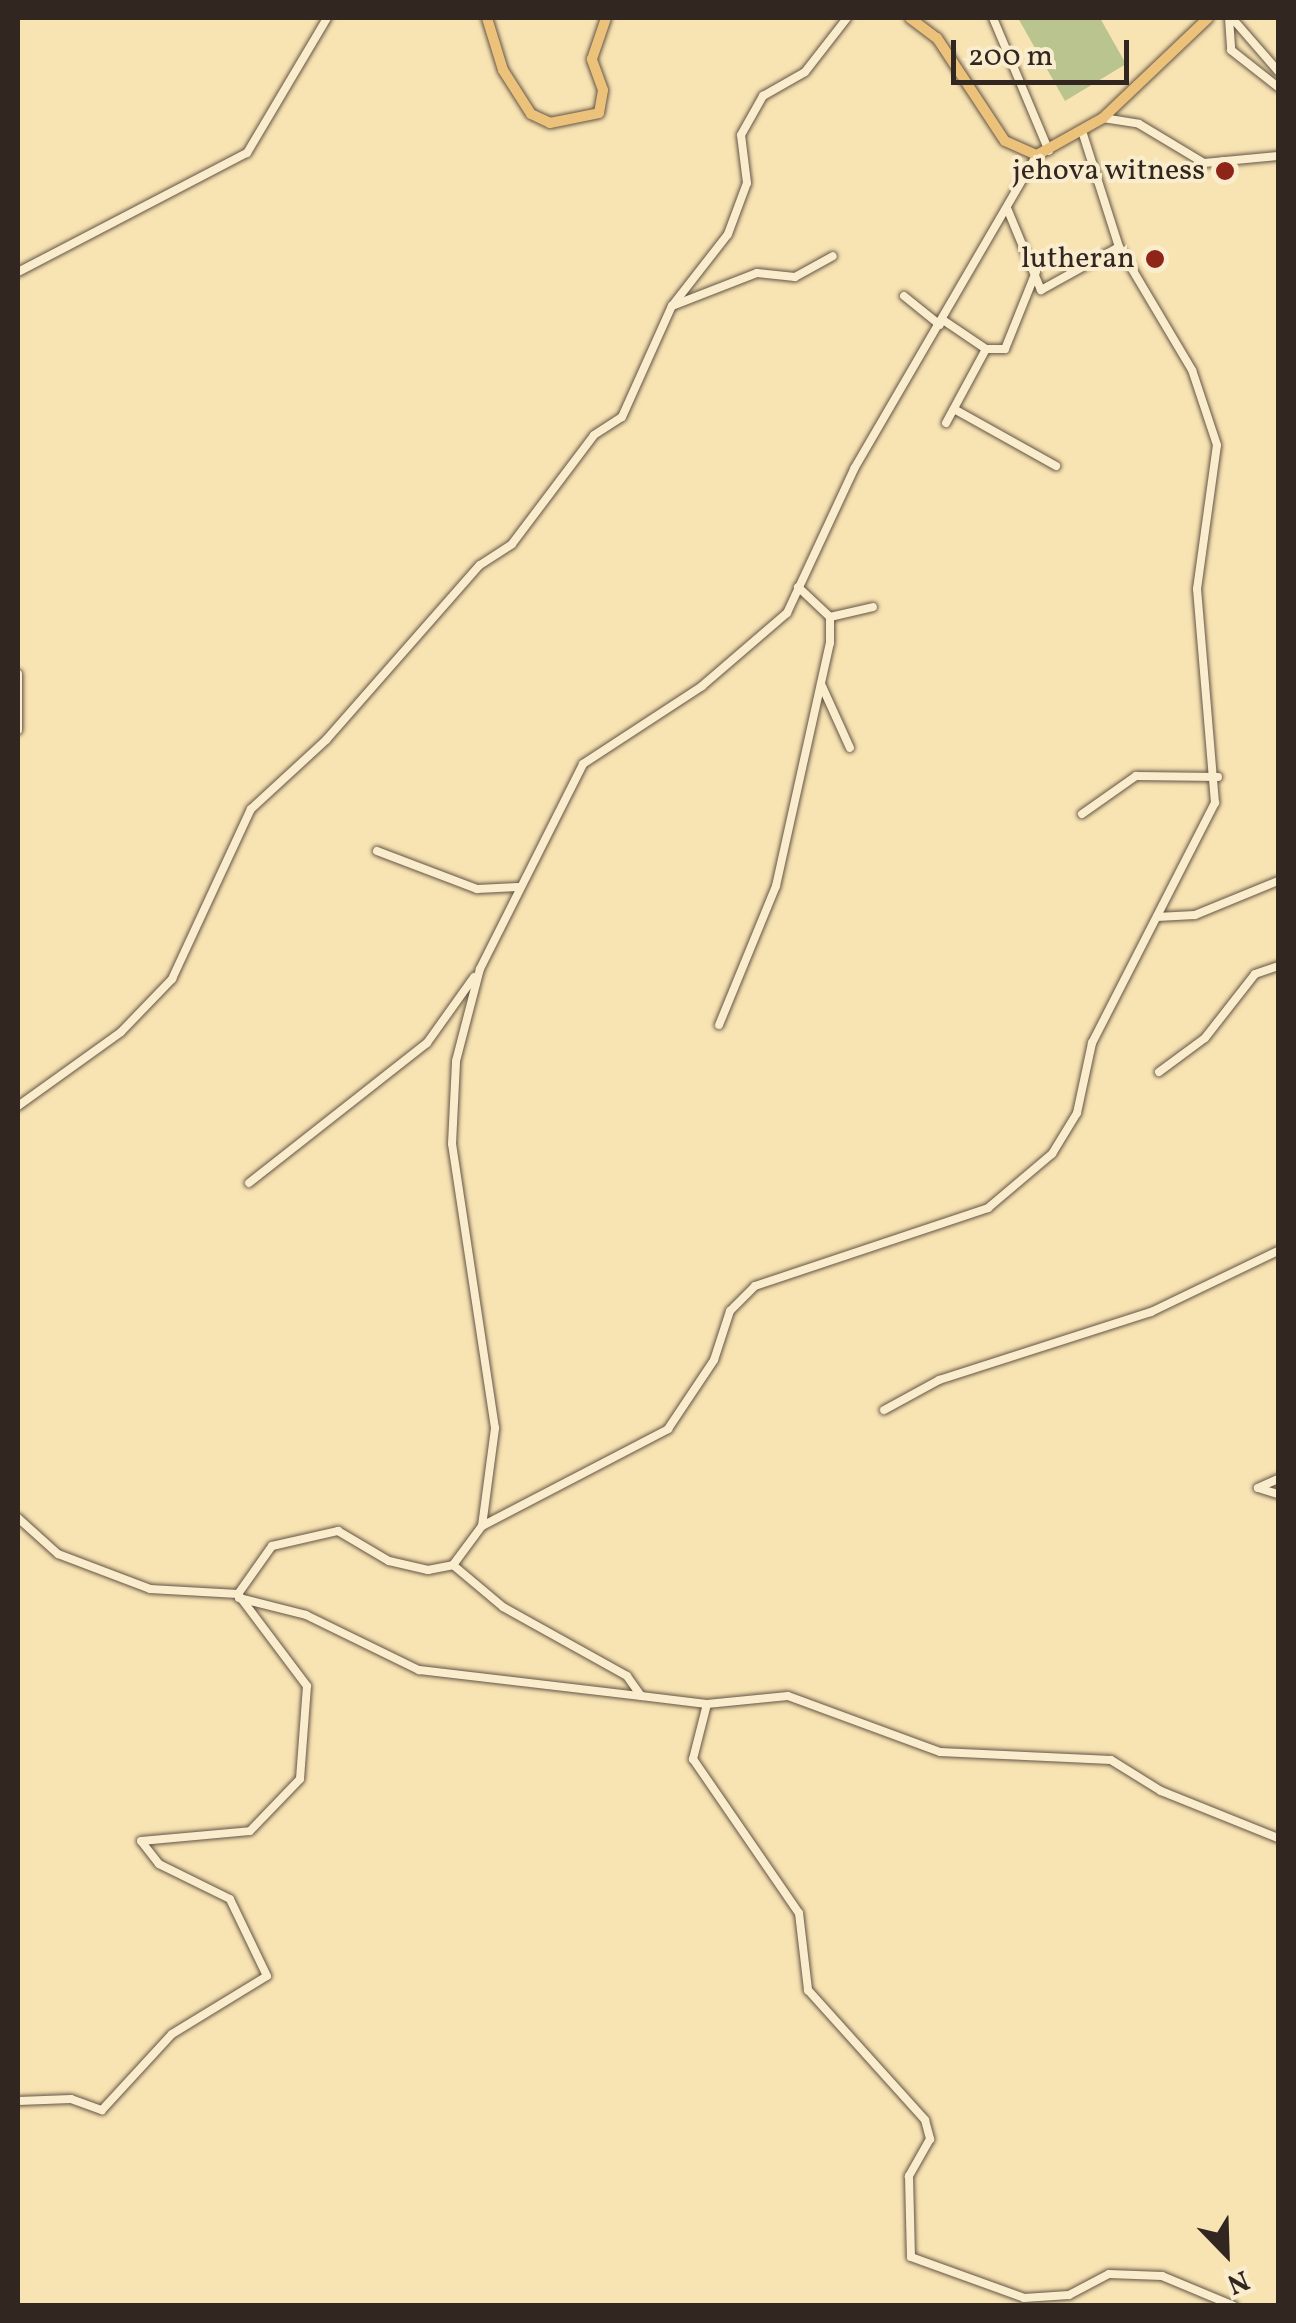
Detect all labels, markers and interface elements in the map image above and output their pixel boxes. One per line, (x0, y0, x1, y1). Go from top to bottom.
scale bar (956, 20, 1134, 82)
text: 200 m (968, 36, 1053, 78)
place label: jehova witness (1011, 153, 1205, 189)
marker: jehova witness (1214, 160, 1236, 182)
place label: lutheran (1021, 241, 1135, 277)
marker: lutheran (1144, 248, 1166, 270)
north arrow (1176, 2203, 1276, 2303)
text: N (1221, 2259, 1255, 2303)

